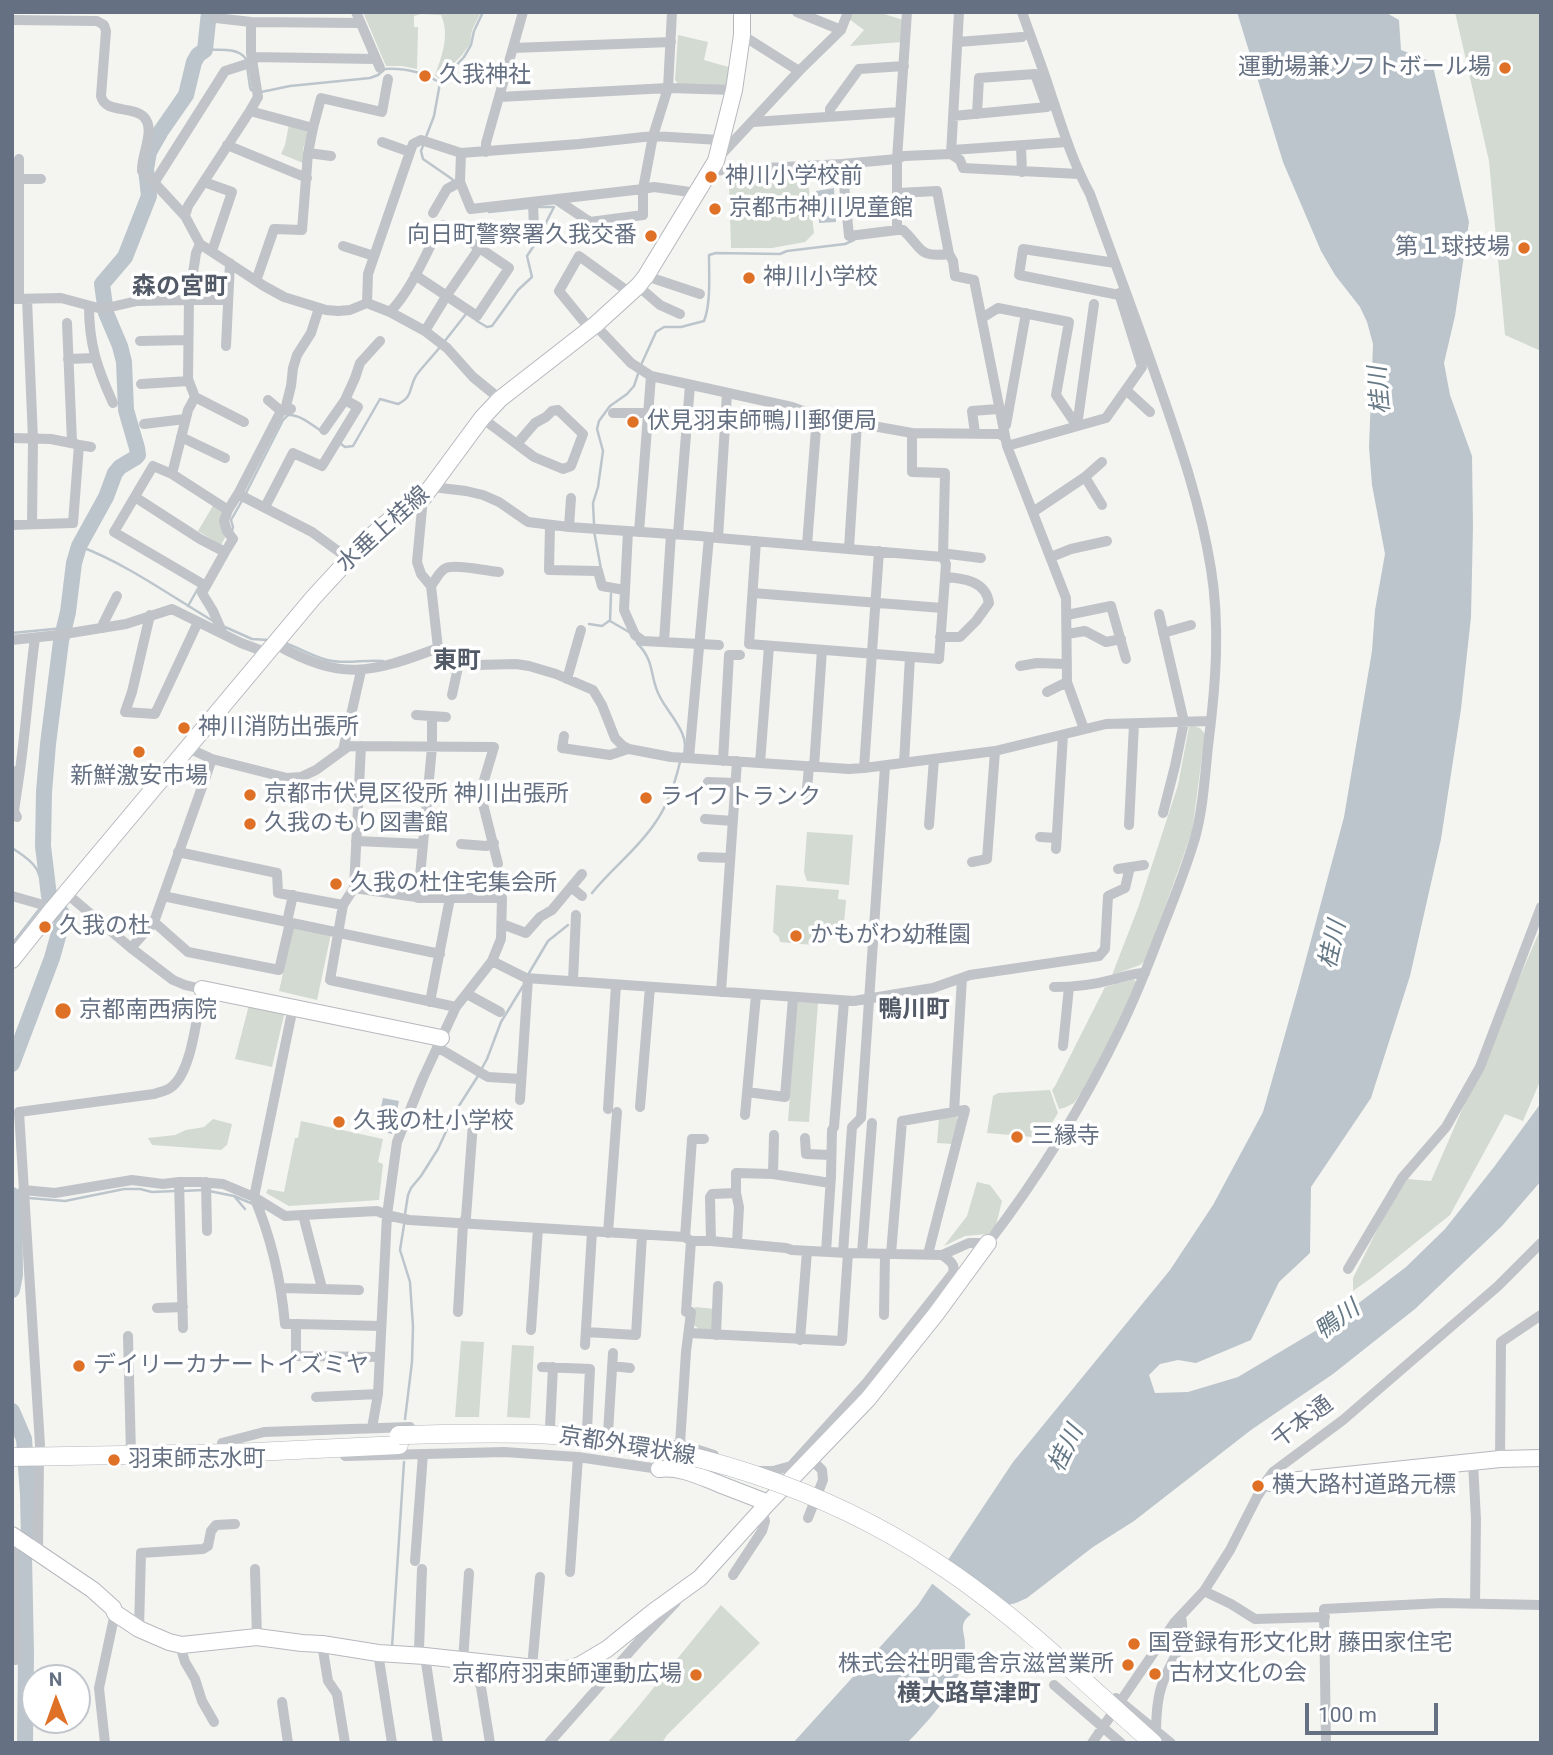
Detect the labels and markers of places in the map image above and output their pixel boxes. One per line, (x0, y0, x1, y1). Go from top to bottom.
place label: 運動場兼ソフトボール場 (1238, 54, 1491, 82)
marker: 運動場兼ソフトボール場 (1497, 60, 1513, 76)
place label: 久我神社 (439, 62, 531, 90)
marker: 久我神社 (417, 68, 433, 84)
place label: 神川小学校前 (725, 163, 863, 191)
marker: 神川小学校前 (703, 169, 719, 185)
place label: 京都市神川児童館 (729, 195, 913, 223)
marker: 京都市神川児童館 (707, 201, 723, 217)
place label: 向日町警察署久我交番 (407, 222, 637, 250)
marker: 向日町警察署久我交番 (643, 228, 659, 244)
place label: 第１球技場 (1395, 234, 1510, 262)
marker: 第１球技場 (1516, 240, 1532, 256)
place label: 神川小学校 (763, 264, 878, 292)
marker: 神川小学校 (741, 270, 757, 286)
place label: 伏見羽束師鴨川郵便局 (647, 408, 877, 436)
marker: 伏見羽束師鴨川郵便局 (625, 414, 641, 430)
place label: 神川消防出張所 (198, 714, 359, 742)
marker: 神川消防出張所 (176, 720, 192, 736)
marker: 新鮮激安市場 (131, 744, 147, 760)
place label: 新鮮激安市場 (70, 763, 208, 791)
place label: 京都市伏見区役所 神川出張所 (264, 781, 569, 809)
place label: ライフトランク (660, 784, 821, 812)
marker: 京都市伏見区役所 神川出張所 (242, 787, 258, 803)
marker: ライフトランク (638, 790, 654, 806)
place label: 久我のもり図書館 (264, 810, 448, 838)
marker: 久我のもり図書館 (242, 816, 258, 832)
place label: 久我の杜住宅集会所 (350, 870, 557, 898)
marker: 久我の杜住宅集会所 (328, 876, 344, 892)
place label: 久我の杜 (59, 913, 151, 941)
marker: 久我の杜 (37, 919, 53, 935)
place label: かもがわ幼稚園 (810, 922, 971, 950)
marker: かもがわ幼稚園 (788, 928, 804, 944)
place label: 京都南西病院 (79, 997, 217, 1025)
marker: 京都南西病院 (53, 1001, 73, 1021)
place label: 久我の杜小学校 (353, 1108, 514, 1136)
marker: 久我の杜小学校 (331, 1114, 347, 1130)
place label: 三縁寺 (1031, 1123, 1100, 1151)
marker: 三縁寺 (1009, 1129, 1025, 1145)
place label: デイリーカナートイズミヤ (93, 1352, 369, 1380)
marker: デイリーカナートイズミヤ (71, 1358, 87, 1374)
place label: 羽束師志水町 (128, 1446, 266, 1474)
marker: 羽束師志水町 (106, 1452, 122, 1468)
place label: 横大路村道路元標 (1272, 1472, 1456, 1500)
marker: 横大路村道路元標 (1250, 1478, 1266, 1494)
place label: 国登録有形文化財 藤田家住宅 (1148, 1630, 1453, 1658)
marker: 国登録有形文化財 藤田家住宅 (1126, 1636, 1142, 1652)
place label: 株式会社明電舎京滋営業所 (838, 1651, 1114, 1679)
marker: 株式会社明電舎京滋営業所 (1120, 1657, 1136, 1673)
place label: 古材文化の会 (1169, 1660, 1307, 1688)
place label: 京都府羽束師運動広場 (452, 1661, 682, 1689)
marker: 古材文化の会 (1147, 1666, 1163, 1682)
marker: 京都府羽束師運動広場 (688, 1667, 704, 1683)

